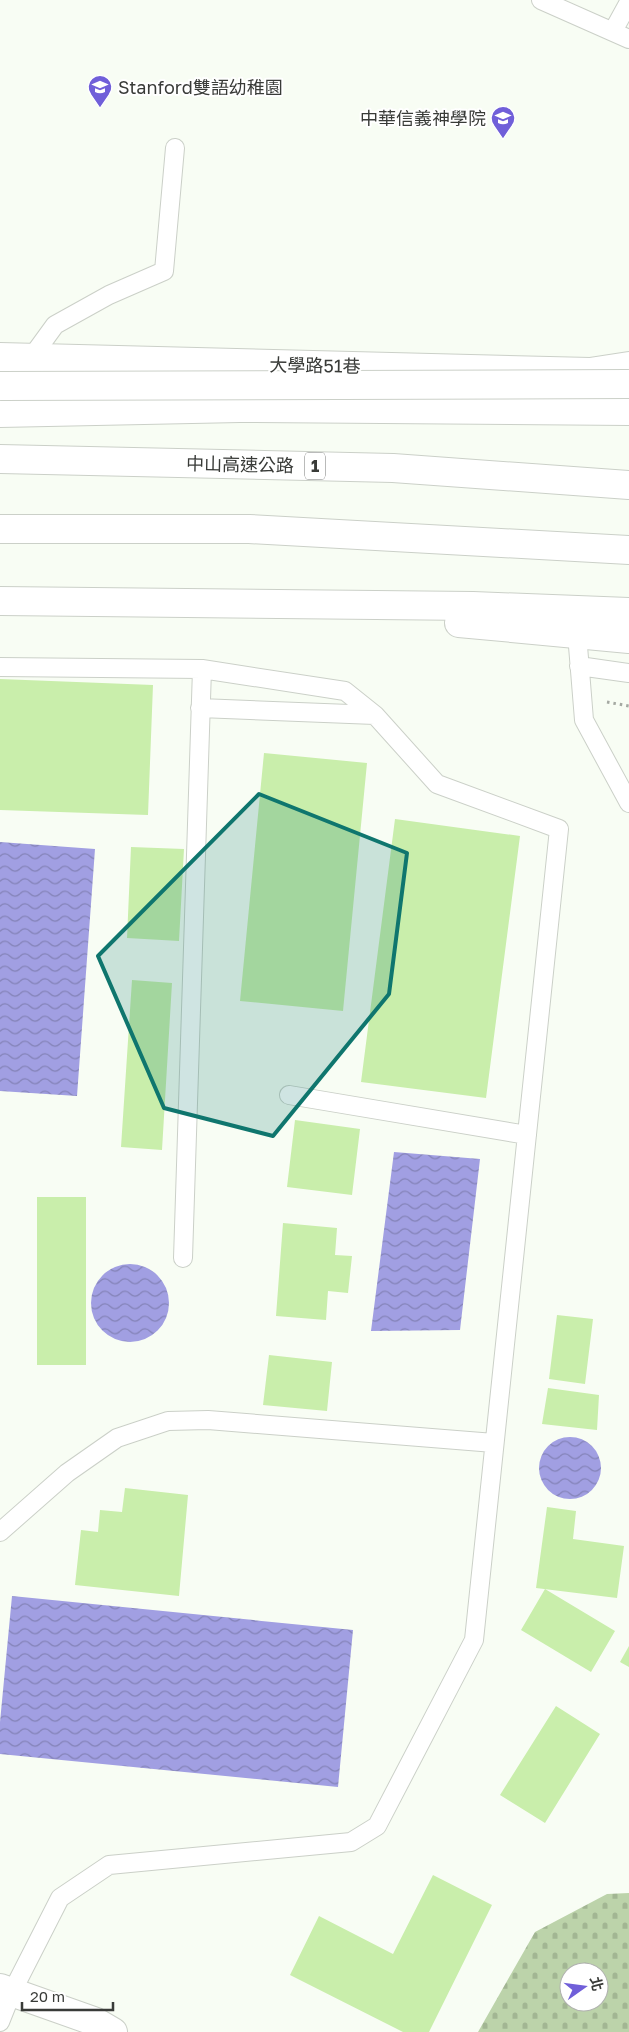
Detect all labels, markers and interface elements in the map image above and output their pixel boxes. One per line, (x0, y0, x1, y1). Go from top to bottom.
school or university icon: Stanford雙語幼稚園 (87, 74, 113, 108)
place label: Stanford雙語幼稚園 (118, 76, 283, 98)
school or university icon: 中華信義神學院 (490, 105, 516, 139)
place label: 中華信義神學院 (360, 107, 486, 129)
street label: 大學路51巷 (269, 353, 361, 377)
street label: 中山高速公路 (186, 452, 294, 476)
road number: 1 (305, 452, 325, 480)
north arrow (559, 1962, 609, 2012)
text: 北 (587, 1975, 607, 1993)
scale bar (22, 1980, 114, 2012)
text: 20 m (30, 1987, 65, 2005)

